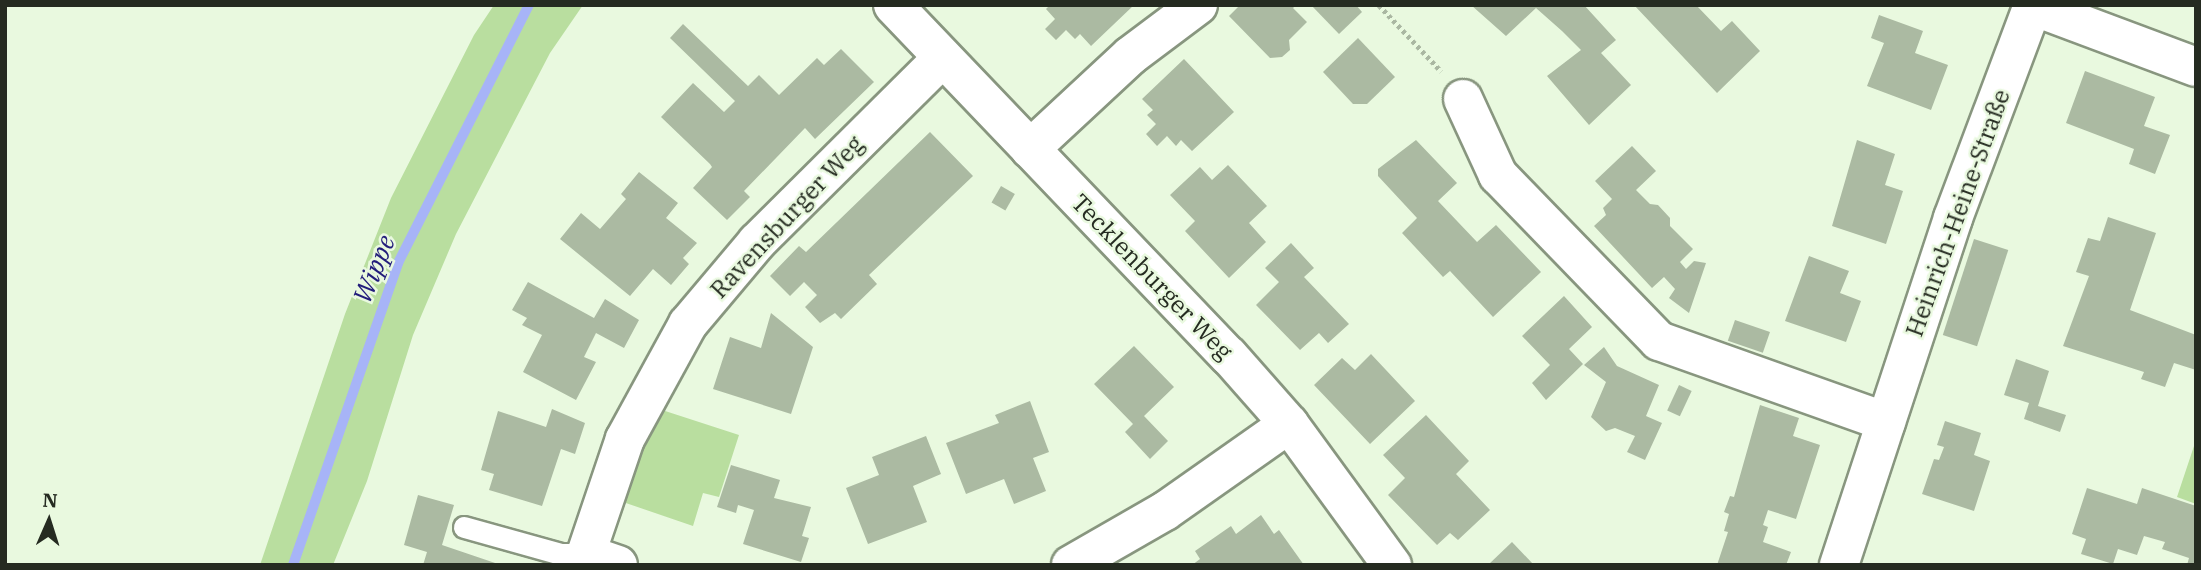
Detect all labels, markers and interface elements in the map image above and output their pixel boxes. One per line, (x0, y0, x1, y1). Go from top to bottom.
street label: Heinrich-Heine-Straße (1900, 85, 2016, 341)
street label: Ravensburger Weg (704, 130, 870, 304)
street label: Tecklenburger Weg (1066, 188, 1238, 366)
water label: Wippe (346, 231, 402, 307)
north arrow (14, 486, 84, 556)
text: N (42, 488, 58, 512)

